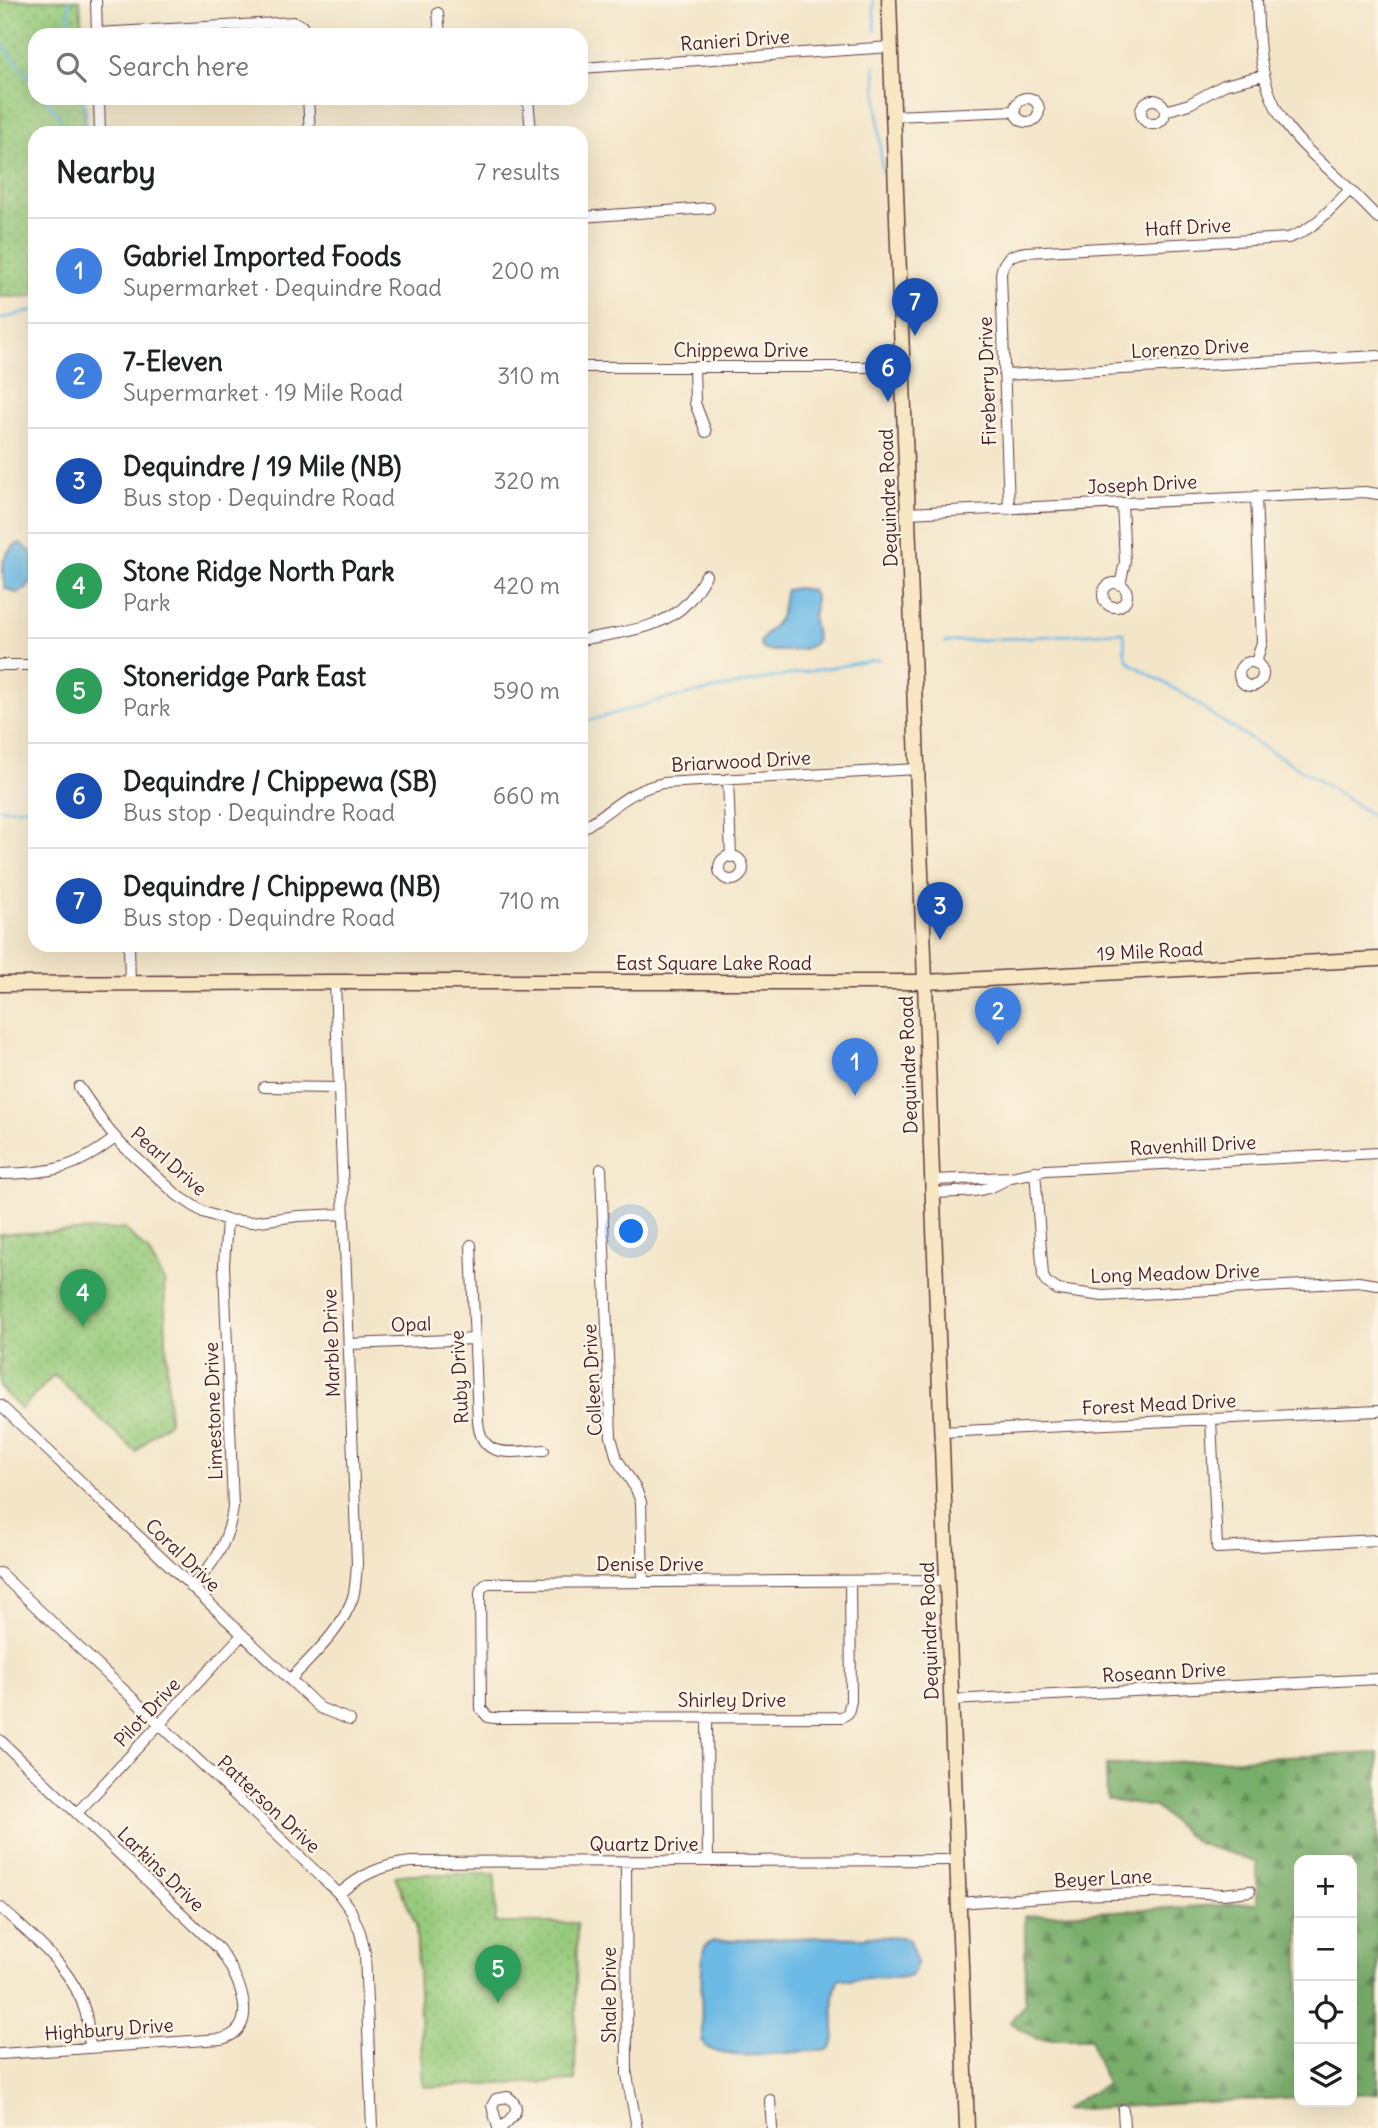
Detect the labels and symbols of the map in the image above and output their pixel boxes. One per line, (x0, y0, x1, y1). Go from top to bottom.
street label: Ranieri Drive (679, 24, 791, 56)
street label: Haff Drive (1144, 213, 1232, 241)
pin: 7 (892, 278, 938, 336)
street label: Fireberry Drive (973, 316, 1001, 446)
street label: Lorenzo Drive (1130, 333, 1250, 363)
street label: Chippewa Drive (674, 338, 808, 362)
pin: 6 (865, 344, 911, 402)
street label: Dequindre Road (874, 428, 902, 568)
street label: Joseph Drive (1086, 469, 1198, 499)
street label: Briarwood Drive (670, 745, 812, 777)
pin: 3 (917, 882, 963, 940)
street label: 19 Mile Road (1096, 936, 1204, 966)
street label: East Square Lake Road (616, 951, 812, 975)
pin: 2 (975, 987, 1021, 1045)
street label: Dequindre Road (894, 995, 922, 1135)
pin: 1 (832, 1038, 878, 1096)
street label: Pearl Drive (126, 1121, 212, 1201)
street label: Ravenhill Drive (1129, 1130, 1257, 1160)
your location (614, 1214, 648, 1248)
street label: Long Meadow Drive (1090, 1258, 1260, 1288)
pin: 4 (60, 1269, 106, 1327)
street label: Marble Drive (317, 1288, 345, 1398)
street label: Opal (390, 1311, 432, 1337)
street label: Colleen Drive (577, 1323, 607, 1437)
street label: Ruby Drive (445, 1330, 473, 1424)
street label: Limestone Drive (199, 1342, 227, 1480)
street label: Forest Mead Drive (1081, 1388, 1237, 1420)
street label: Coral Drive (140, 1513, 226, 1597)
street label: Denise Drive (596, 1552, 704, 1576)
street label: Dequindre Road (915, 1561, 943, 1701)
street label: Roseann Drive (1102, 1657, 1226, 1687)
street label: Pilot Drive (109, 1672, 185, 1752)
street label: Shirley Drive (678, 1688, 786, 1712)
street label: Patterson Drive (212, 1750, 326, 1858)
street label: Larkins Drive (112, 1822, 210, 1916)
street label: Quartz Drive (590, 1832, 698, 1856)
street label: Beyer Lane (1053, 1863, 1153, 1893)
pin: 5 (475, 1945, 521, 2003)
street label: Shale Drive (597, 1947, 621, 2043)
street label: Highbury Drive (44, 2013, 174, 2045)

